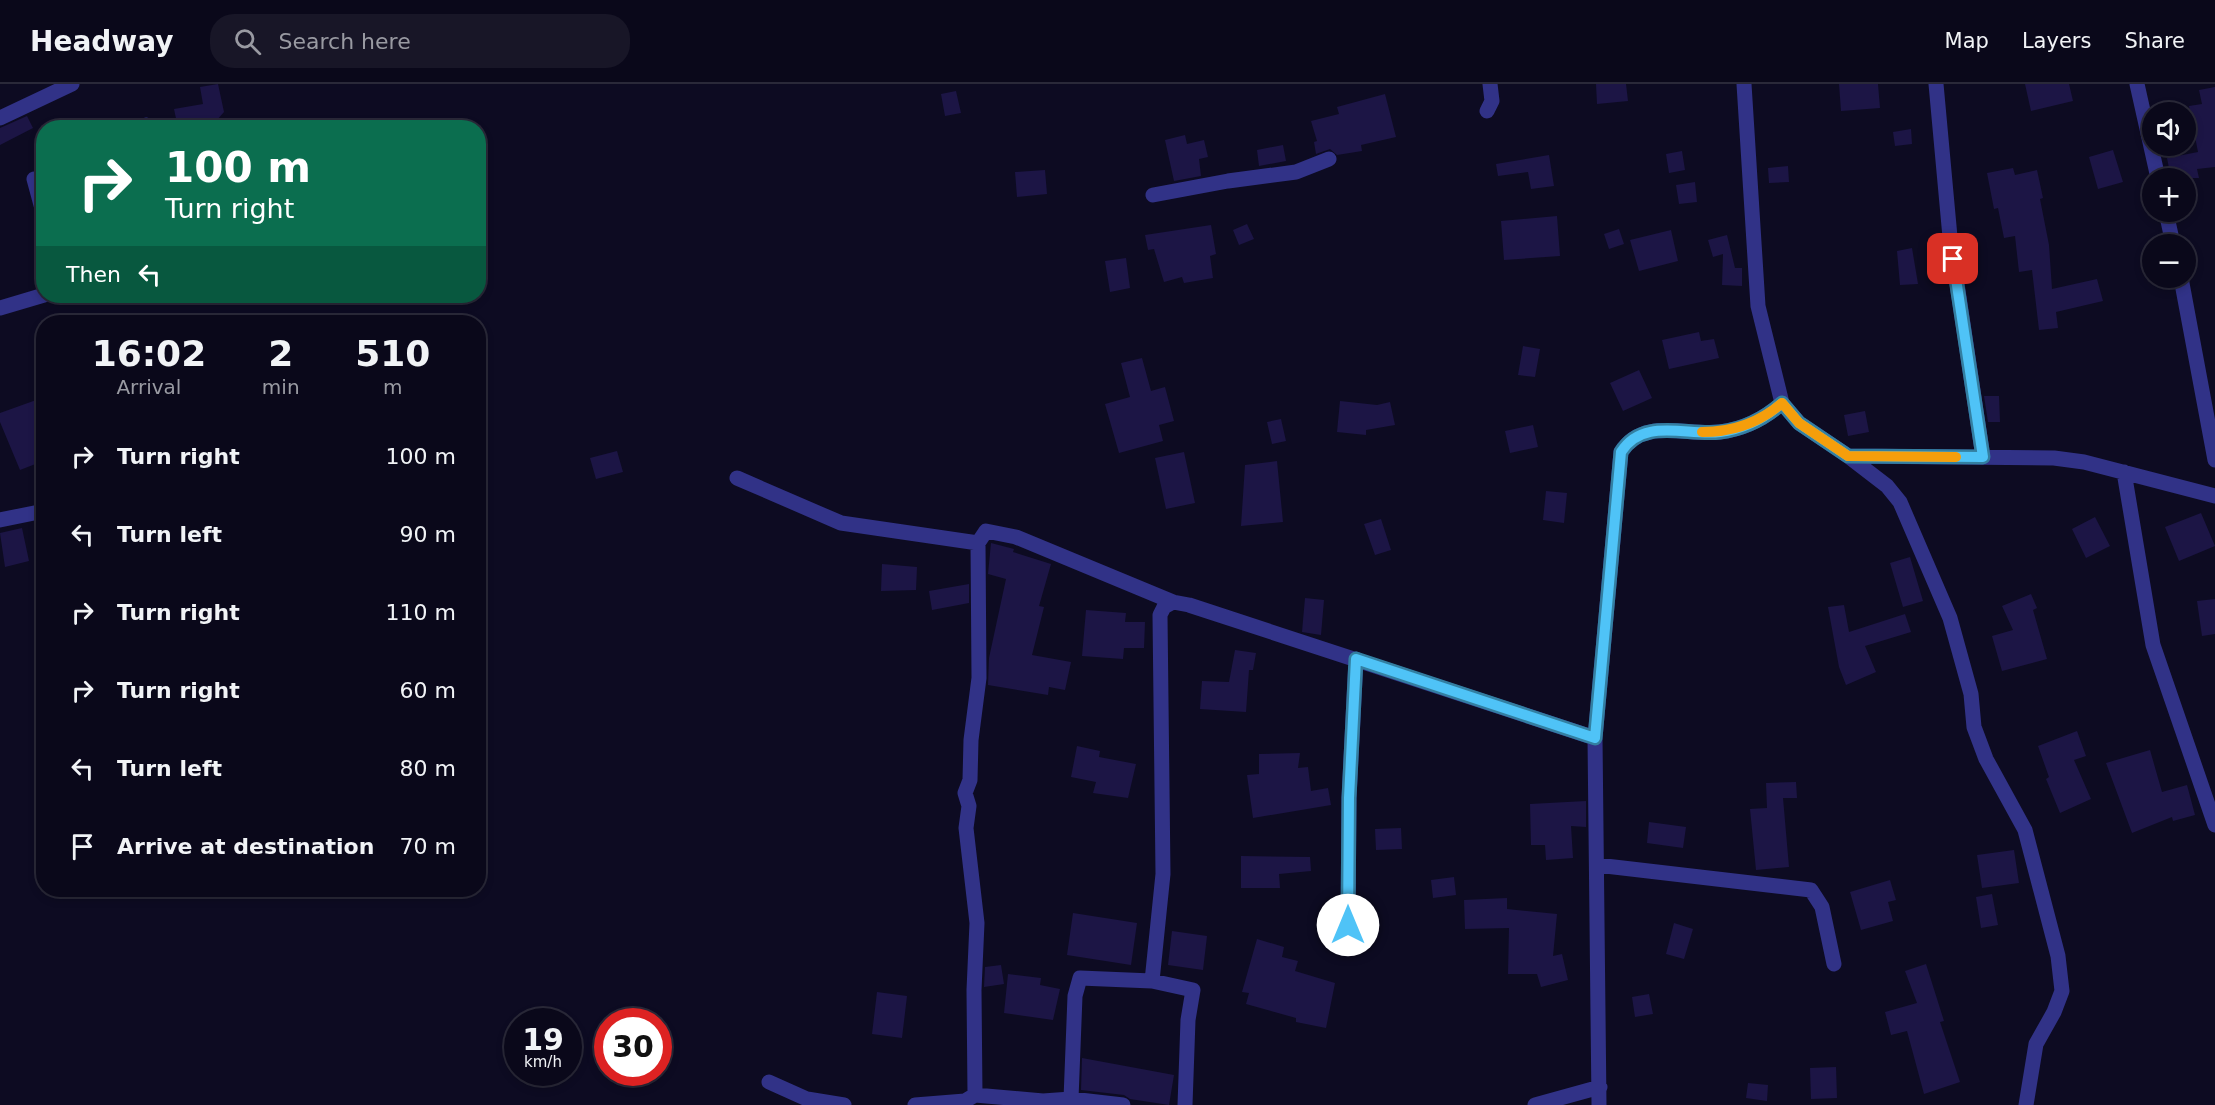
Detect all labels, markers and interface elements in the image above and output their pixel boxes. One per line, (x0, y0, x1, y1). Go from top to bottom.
search box (210, 14, 630, 68)
text: Headway (30, 25, 174, 58)
icon: search (231, 25, 264, 58)
text: Search here (279, 29, 411, 54)
text: Map (1945, 29, 1989, 53)
text: Layers (2022, 29, 2091, 53)
text: Share (2124, 29, 2185, 53)
map controls (2142, 102, 2196, 288)
button: sound (2142, 102, 2196, 156)
text: 100 m (165, 143, 311, 192)
icon: right (66, 144, 144, 222)
button: + (2142, 168, 2196, 222)
text: Turn right (165, 193, 294, 224)
pin (1927, 233, 1978, 284)
button: − (2142, 234, 2196, 288)
icon: arrive (1936, 242, 1969, 275)
icon: left (133, 258, 166, 291)
text: Then (66, 262, 121, 287)
text: 16:02 (92, 333, 206, 374)
text: 2 (268, 333, 293, 374)
text: 510 (355, 333, 430, 374)
text: Arrival (116, 375, 181, 399)
text: min (262, 375, 300, 399)
text: m (383, 375, 403, 399)
icon: right (66, 440, 99, 473)
text: Turn right (117, 444, 240, 469)
text: 100 m (386, 444, 456, 469)
icon: left (66, 518, 99, 551)
text: Turn left (117, 522, 222, 547)
text: 90 m (400, 522, 456, 547)
icon: right (66, 596, 99, 629)
text: Turn right (117, 600, 240, 625)
text: 110 m (386, 600, 456, 625)
icon: right (66, 674, 99, 707)
text: Turn right (117, 678, 240, 703)
text: 60 m (400, 678, 456, 703)
icon: left (66, 752, 99, 785)
text: Turn left (117, 756, 222, 781)
text: 80 m (400, 756, 456, 781)
icon: arrive (66, 830, 99, 863)
text: Arrive at destination (117, 834, 374, 859)
text: 70 m (400, 834, 456, 859)
position arrow (1316, 893, 1380, 957)
speed limit sign: 30 (594, 1008, 672, 1086)
text: 19 (522, 1022, 564, 1057)
text: km/h (524, 1053, 562, 1071)

